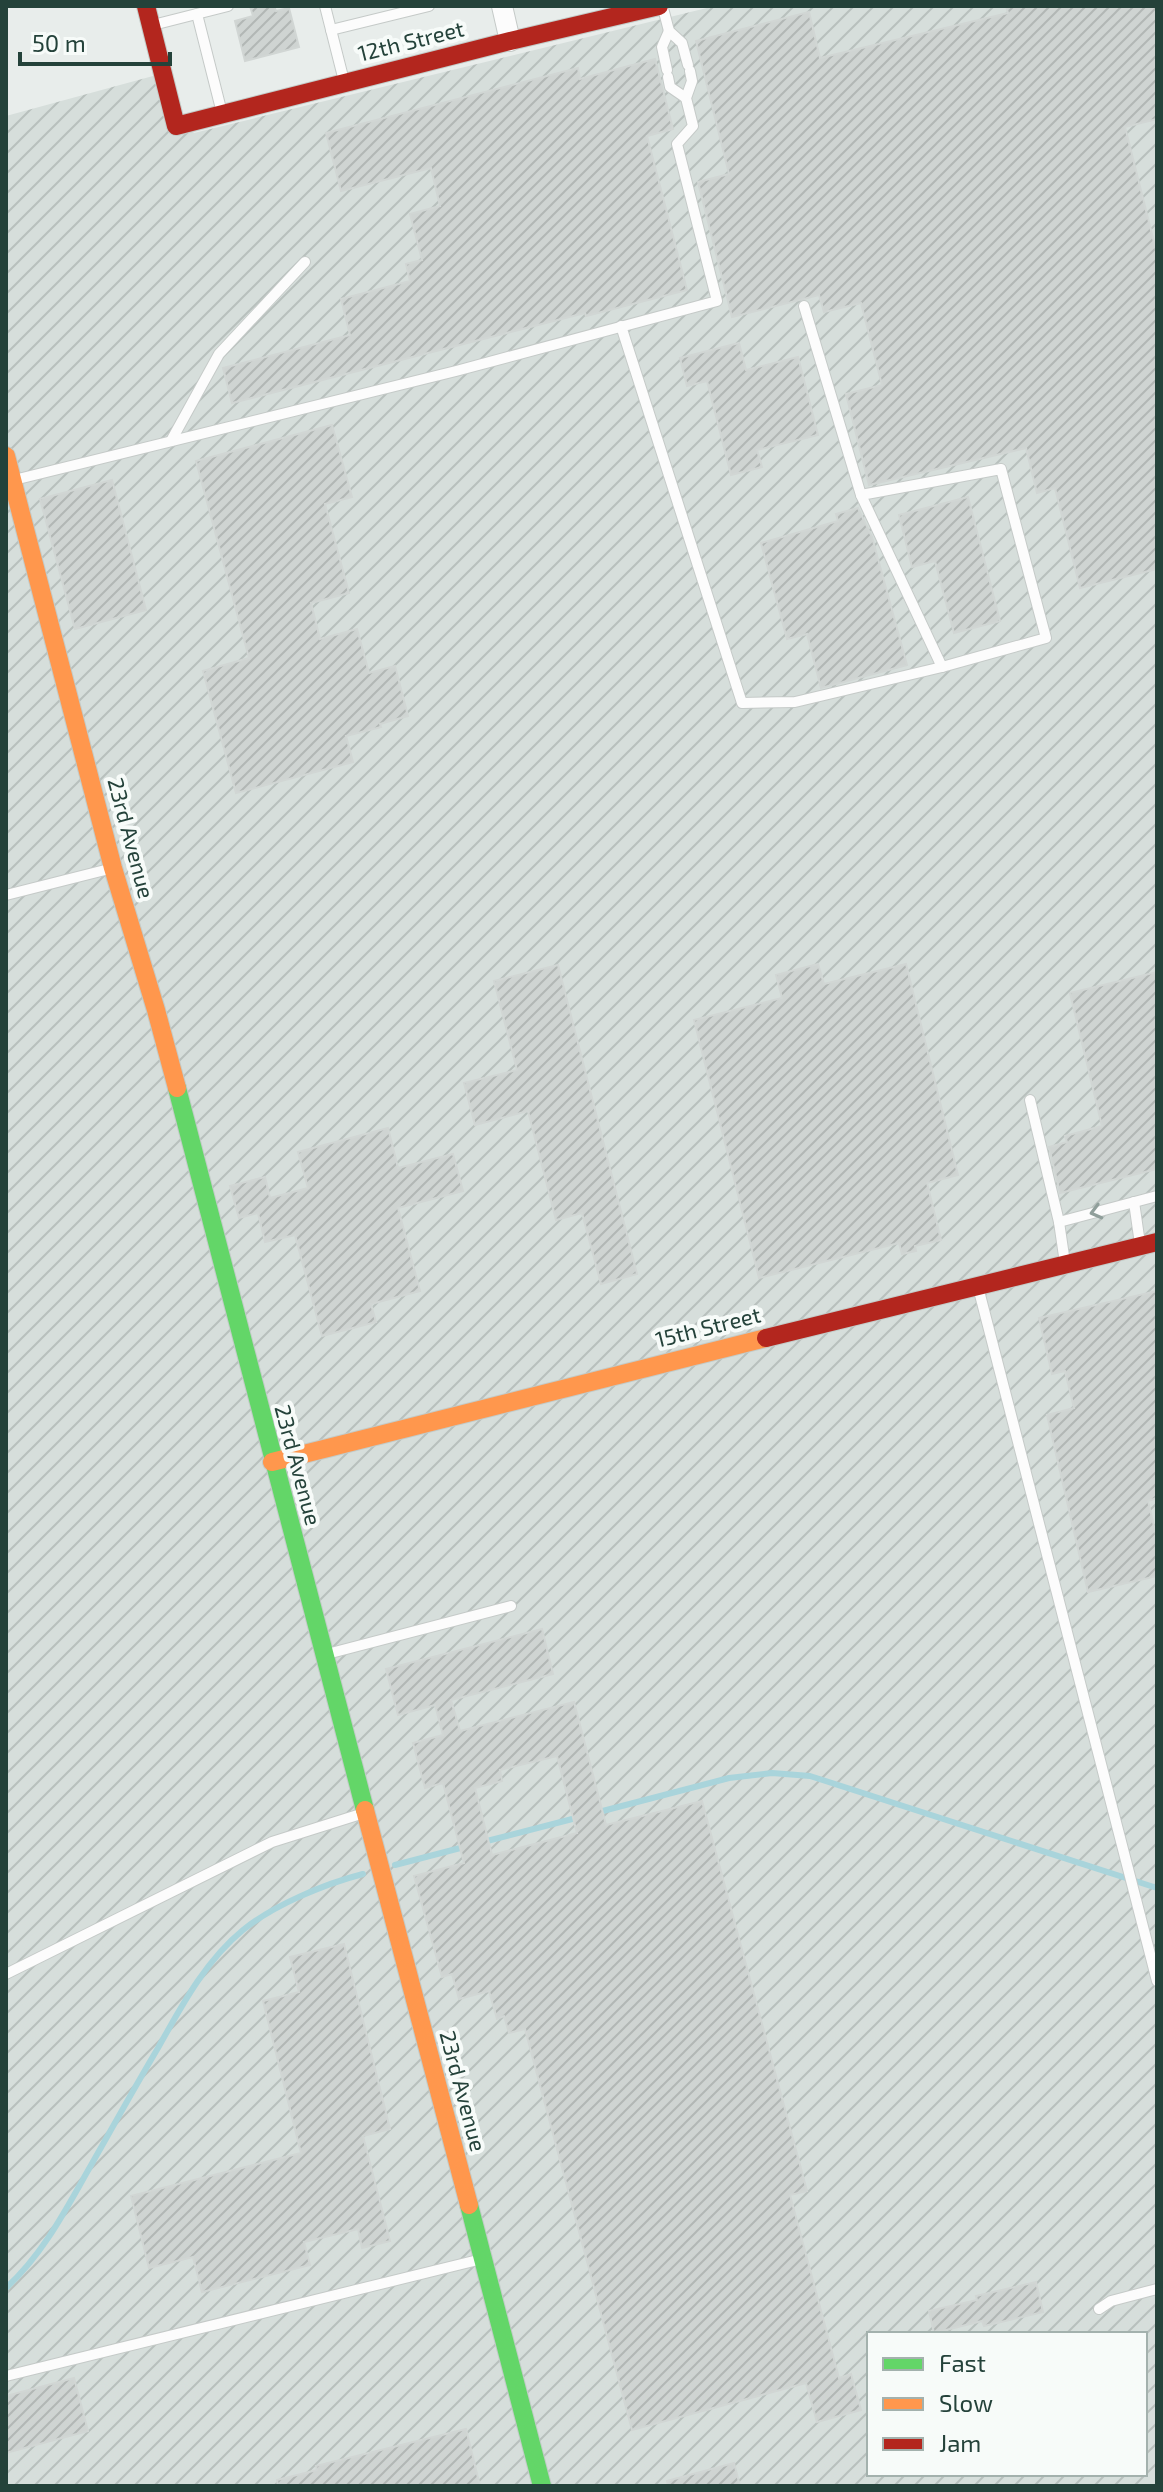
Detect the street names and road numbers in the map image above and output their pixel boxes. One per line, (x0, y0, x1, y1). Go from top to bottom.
street label: 12th Street (355, 14, 466, 66)
street label: 23rd Avenue (103, 775, 161, 901)
street label: 15th Street (652, 1300, 763, 1352)
street label: 23rd Avenue (270, 1402, 328, 1528)
street label: 23rd Avenue (435, 2028, 493, 2154)

